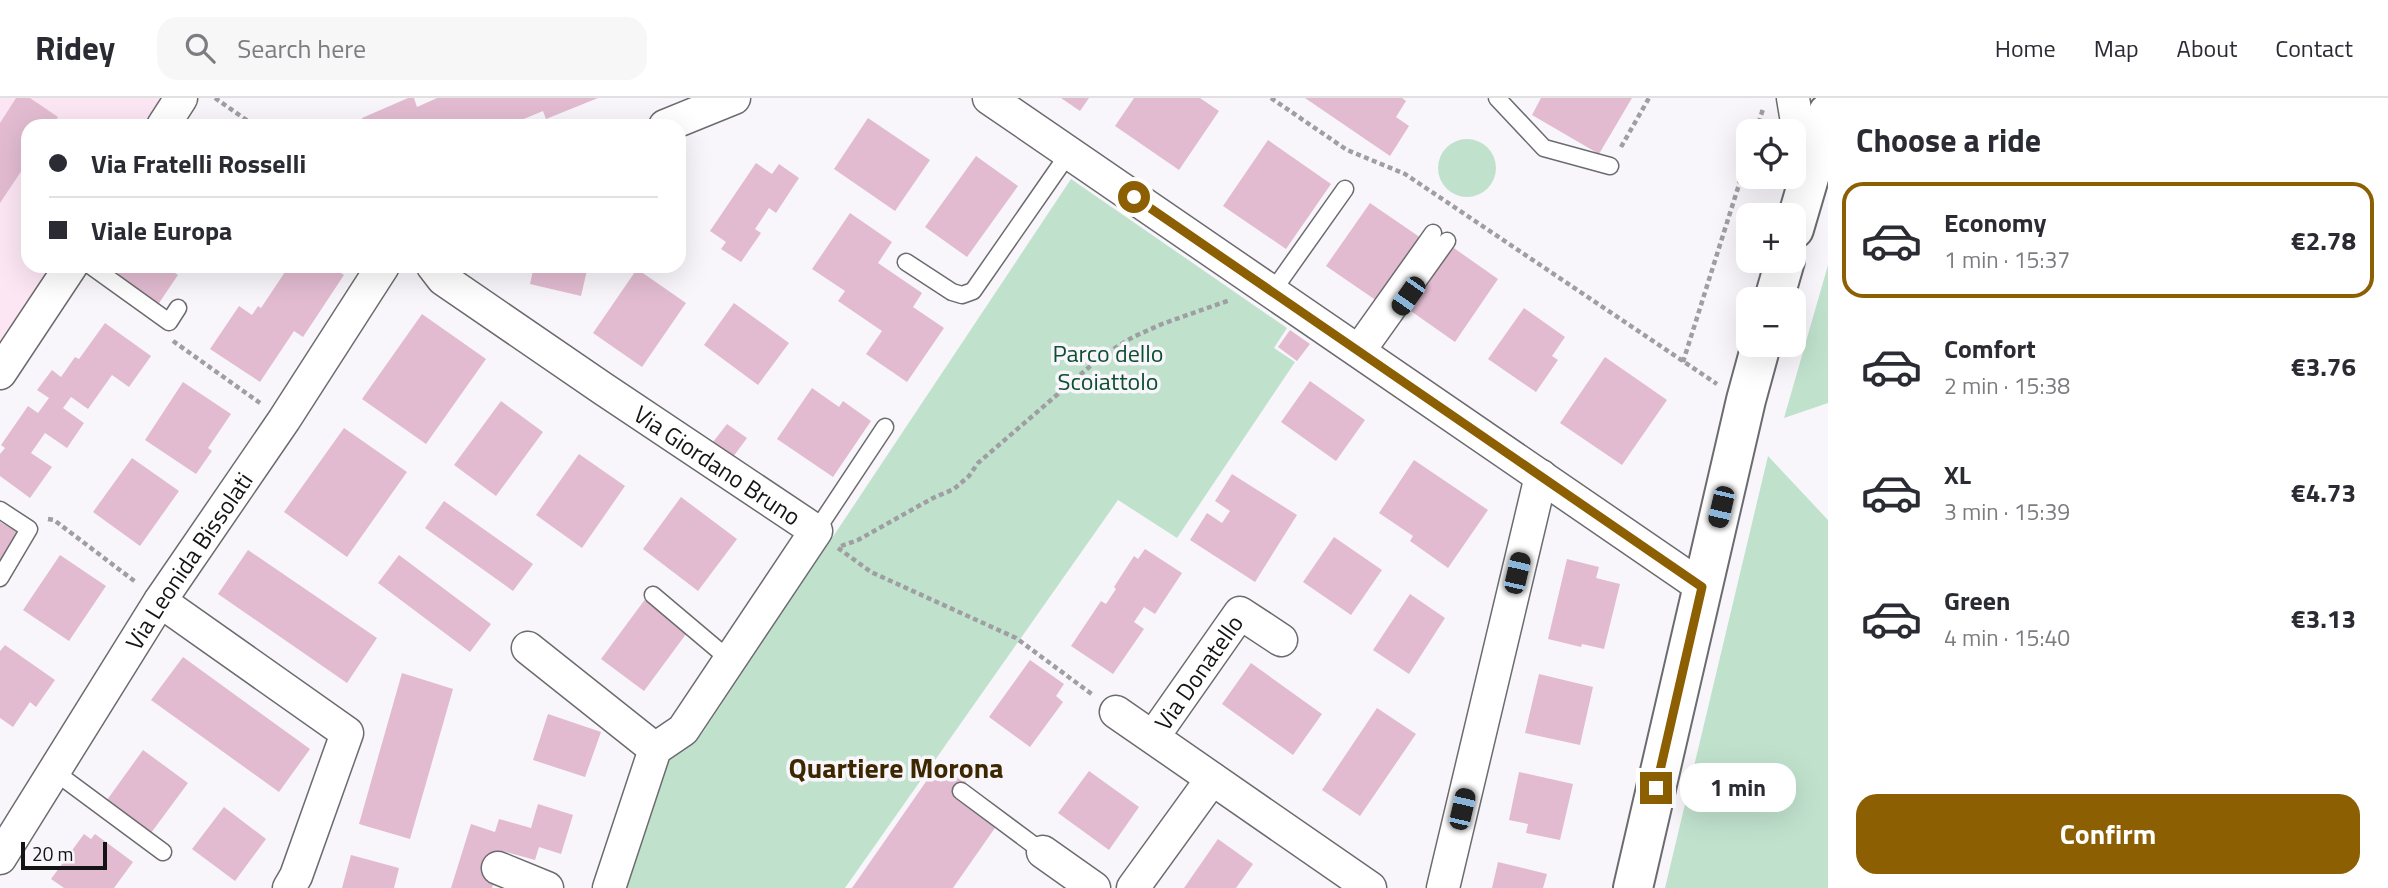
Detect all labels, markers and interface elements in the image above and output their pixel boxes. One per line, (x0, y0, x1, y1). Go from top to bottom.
search box (157, 17, 647, 80)
text: Ridey (35, 23, 115, 73)
icon: search (181, 29, 219, 67)
text: Search here (237, 29, 366, 68)
text: Home (1995, 30, 2056, 66)
text: Map (2094, 30, 2139, 66)
text: About (2177, 30, 2237, 66)
text: Contact (2275, 30, 2353, 66)
text: Choose a ride (1856, 116, 2041, 164)
map controls (1736, 119, 1806, 357)
button: locate (1736, 119, 1806, 189)
text: Via Fratelli Rosselli (91, 144, 306, 183)
route start (1118, 181, 1150, 213)
button: + (1736, 203, 1806, 273)
text: Economy (1944, 203, 2046, 242)
icon: car (1860, 209, 1923, 272)
text: Viale Europa (91, 211, 232, 250)
text: €2.78 (2291, 221, 2356, 260)
text: 1 min · 15:37 (1944, 242, 2070, 277)
car (1388, 273, 1429, 319)
button: − (1736, 287, 1806, 357)
text: Comfort (1944, 329, 2036, 368)
park label: Parco dello Scoiattolo (1052, 335, 1164, 399)
icon: car (1860, 335, 1923, 398)
text: €3.76 (2291, 347, 2356, 386)
text: 2 min · 15:38 (1944, 368, 2070, 403)
street label: Via Giordano Bruno (627, 396, 808, 534)
text: XL (1944, 455, 1971, 494)
icon: car (1860, 461, 1923, 524)
street label: Via Leonida Bissolati (116, 465, 261, 657)
text: €4.73 (2291, 473, 2356, 512)
car (1707, 484, 1736, 530)
text: 3 min · 15:39 (1944, 494, 2070, 529)
car (1503, 550, 1532, 596)
text: Green (1944, 581, 2010, 620)
icon: car (1860, 587, 1923, 650)
text: €3.13 (2291, 599, 2356, 638)
street label: Via Donatello (1145, 607, 1252, 738)
text: 4 min · 15:40 (1944, 620, 2070, 655)
district label: Quartiere Morona (789, 746, 1003, 789)
callout: 1 min (1680, 764, 1796, 812)
text: 1 min (1710, 770, 1766, 805)
route end (1640, 772, 1672, 804)
car (1448, 786, 1477, 832)
button: Confirm (1856, 794, 2360, 874)
scale bar (21, 839, 107, 871)
text: 20 m (32, 839, 73, 868)

